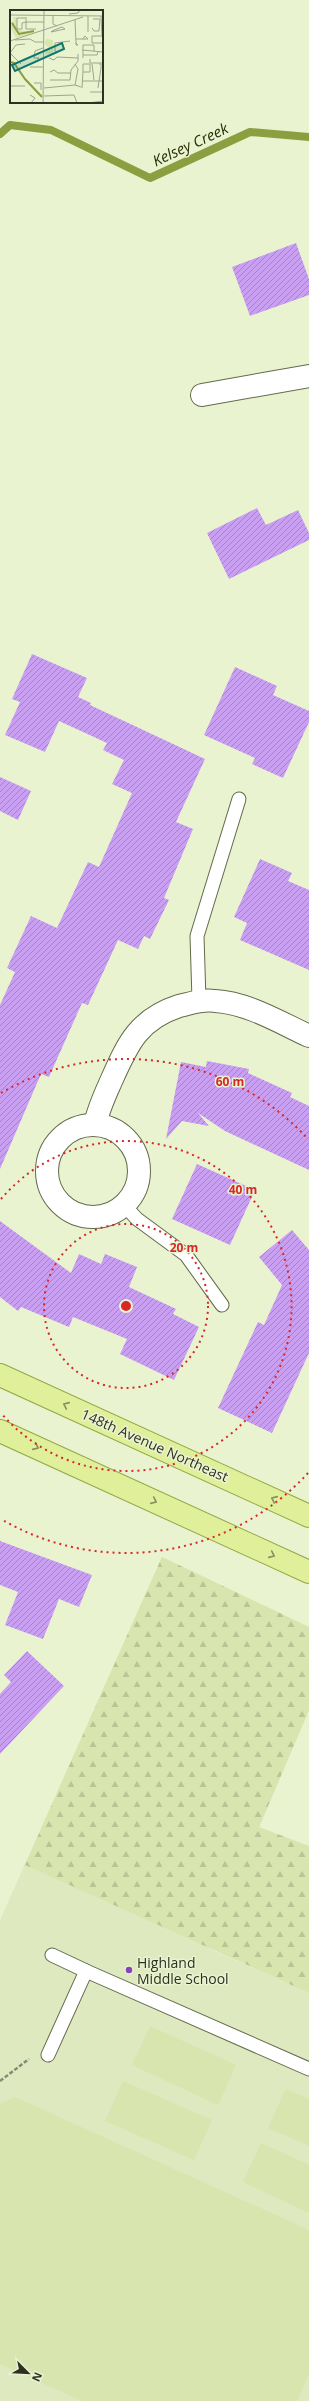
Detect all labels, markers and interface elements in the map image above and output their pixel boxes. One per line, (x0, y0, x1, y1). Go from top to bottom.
inset map (10, 10, 103, 103)
water label: Kelsey Creek (149, 117, 232, 170)
text: 60 m (216, 1073, 244, 1090)
text: 40 m (229, 1181, 257, 1198)
text: 20 m (170, 1239, 198, 1256)
centre of rings (119, 1299, 133, 1313)
one-way arrow (63, 1402, 71, 1410)
street label: 148th Avenue Northeast (78, 1404, 232, 1486)
one-way arrow (31, 1442, 39, 1450)
one-way arrow (150, 1496, 157, 1504)
one-way arrow (270, 1496, 278, 1504)
one-way arrow (268, 1550, 276, 1558)
place label: Highland Middle School (137, 1953, 229, 1988)
marker: Highland Middle School (124, 1965, 134, 1975)
north arrow (8, 2353, 48, 2393)
text: N (29, 2370, 46, 2384)

